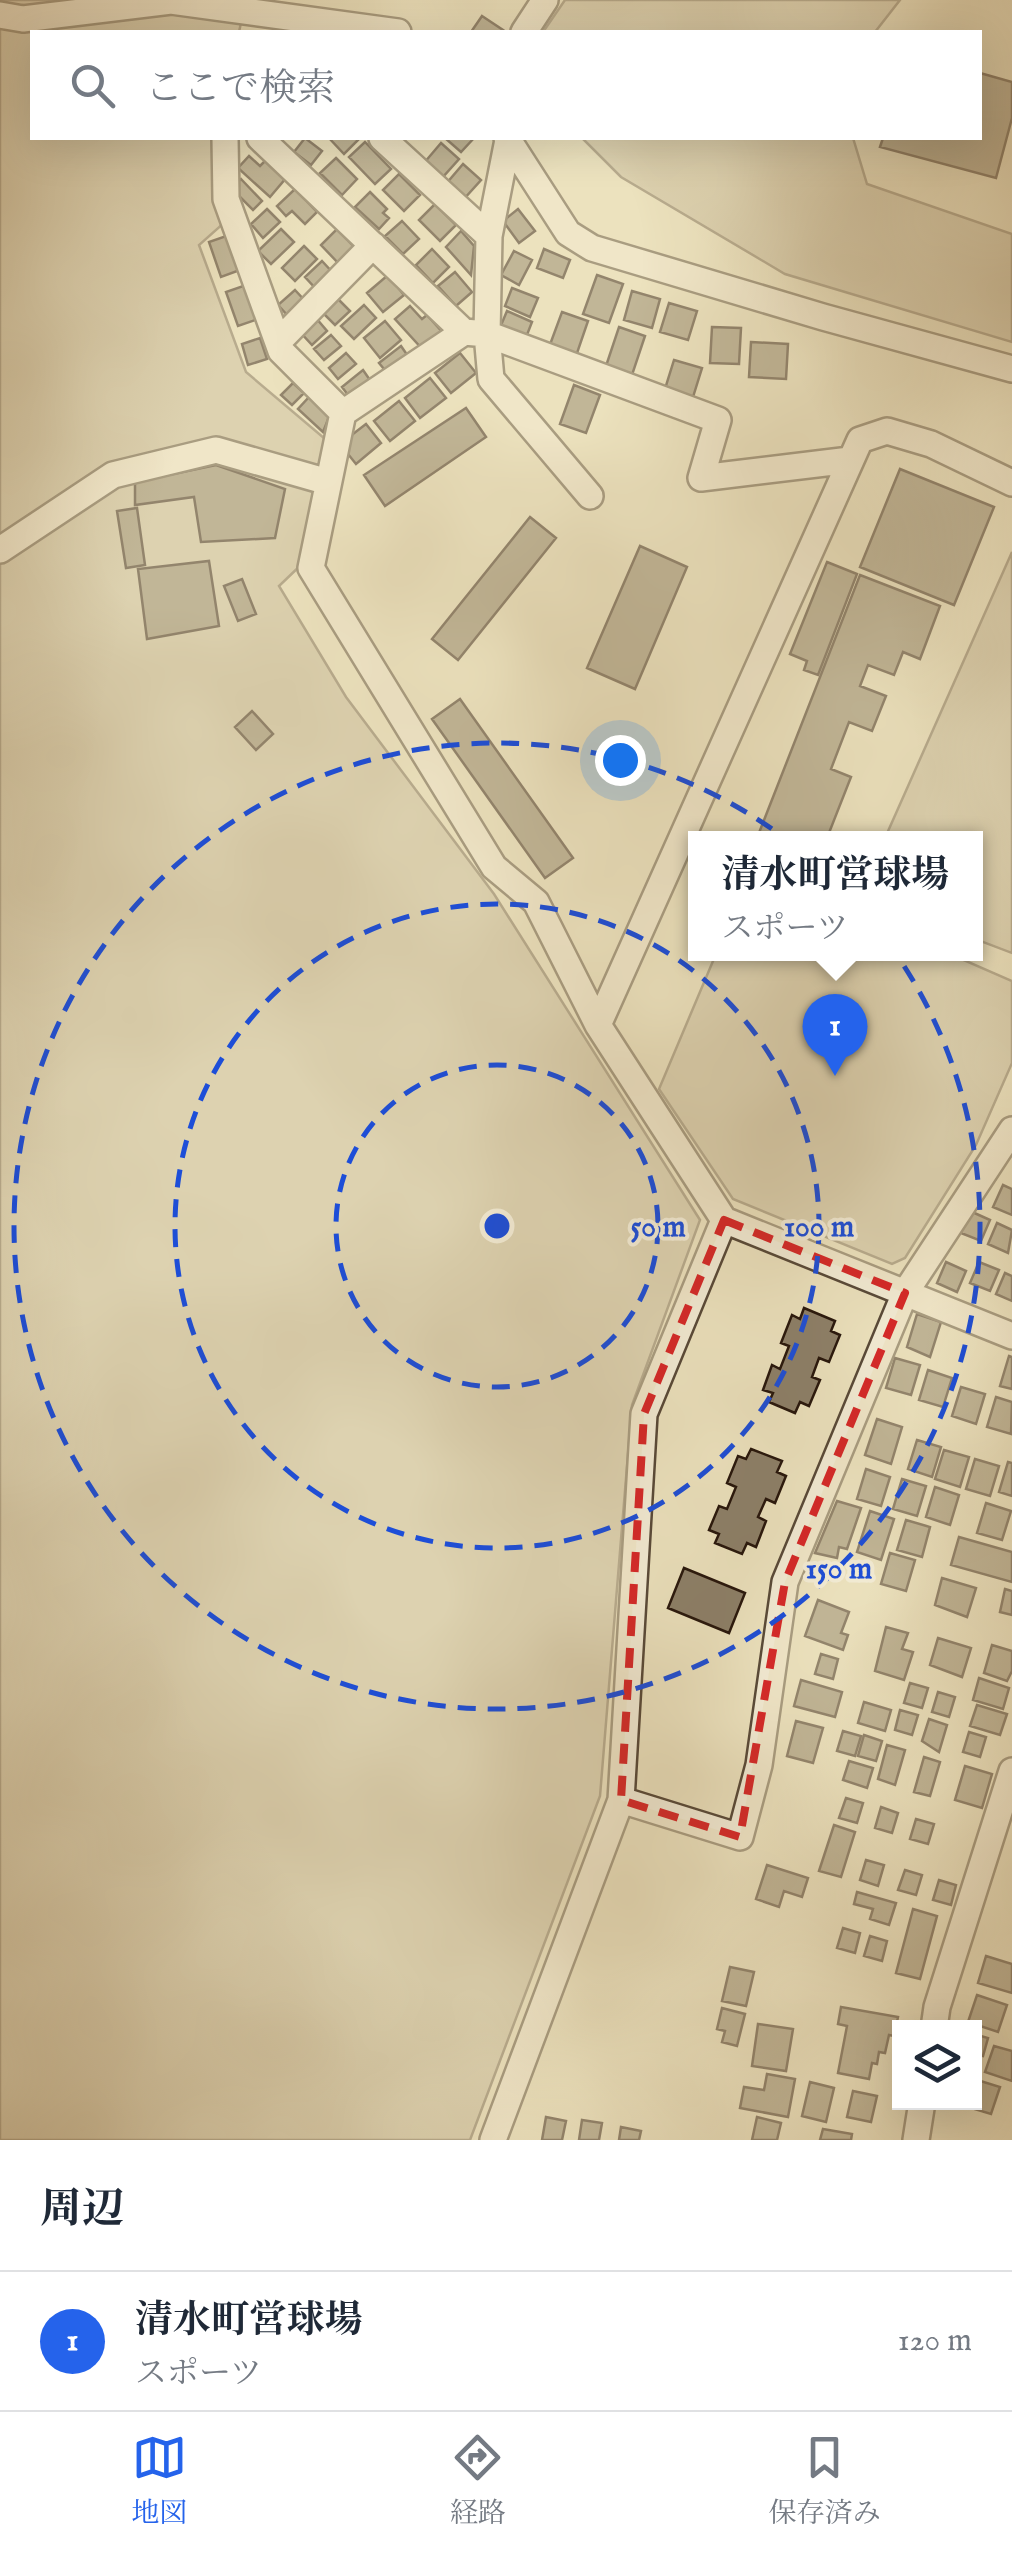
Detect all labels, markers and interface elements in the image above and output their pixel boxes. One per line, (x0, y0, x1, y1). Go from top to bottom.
search box (30, 30, 982, 140)
icon: search (65, 58, 120, 113)
text: ここで検索 (145, 66, 335, 114)
your location (595, 735, 646, 786)
popup (688, 831, 983, 961)
text: 清水町営球場 (721, 853, 950, 901)
text: スポーツ (721, 909, 848, 950)
pin: 1 (802, 994, 868, 1076)
centre of rings (479, 1208, 515, 1244)
text: 50 m (630, 1209, 686, 1247)
text: 100 m (784, 1209, 854, 1247)
text: 150 m (806, 1551, 872, 1589)
map controls (892, 2020, 982, 2110)
button: layers (892, 2020, 982, 2110)
text: 周辺 (40, 2184, 124, 2237)
text: 清水町営球場 (135, 2298, 363, 2346)
text: 1 (67, 2321, 78, 2362)
text: 120 m (898, 2321, 972, 2362)
text: スポーツ (135, 2354, 262, 2395)
tab: 地図 (131, 2430, 187, 2532)
tab: 経路 (450, 2430, 506, 2532)
tab: 保存済み (769, 2430, 881, 2532)

